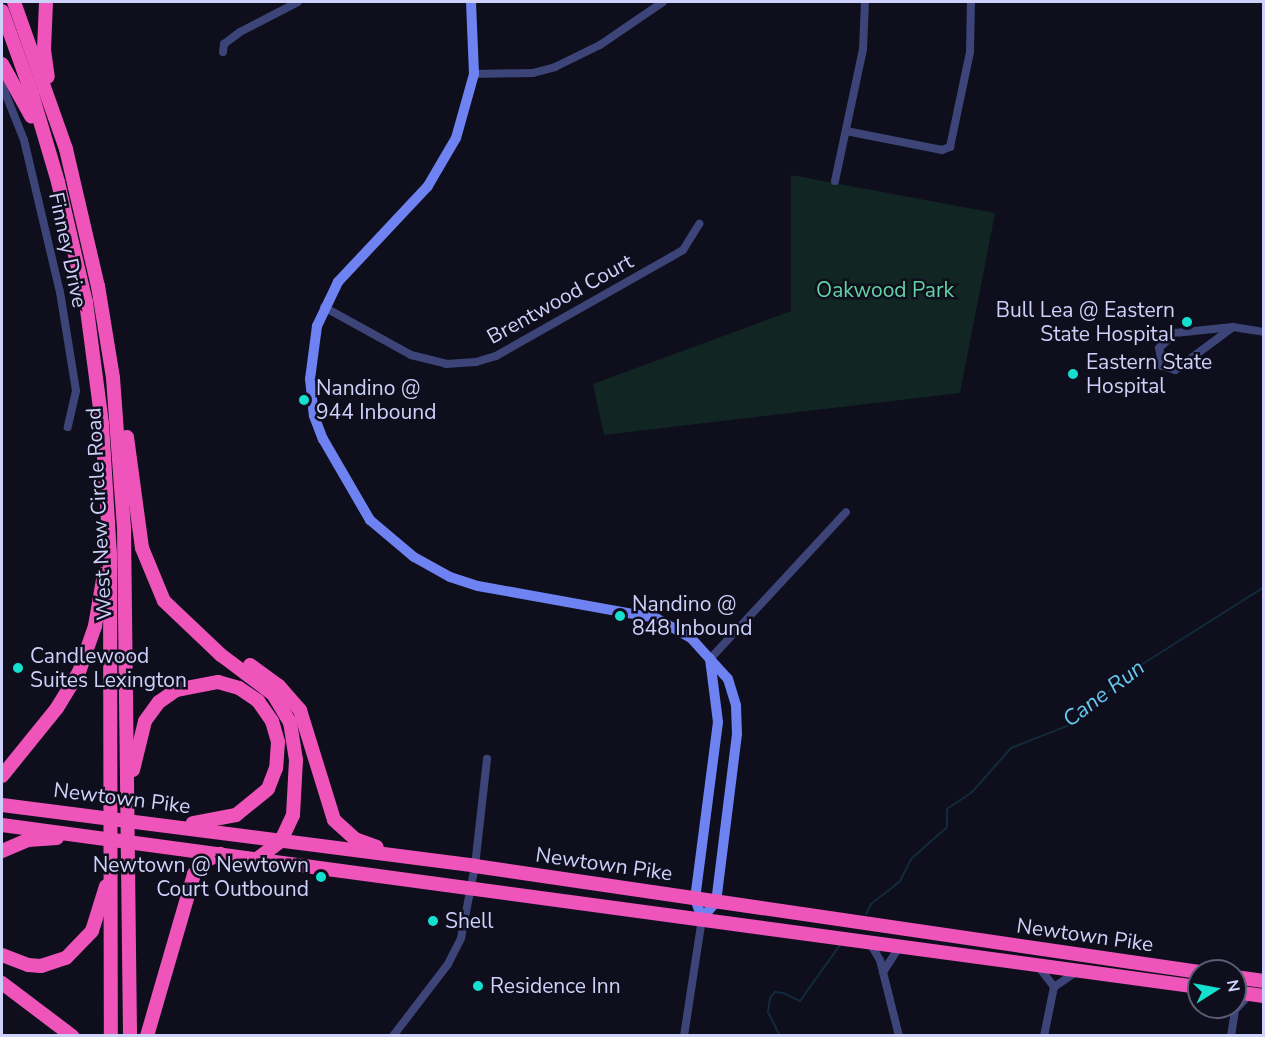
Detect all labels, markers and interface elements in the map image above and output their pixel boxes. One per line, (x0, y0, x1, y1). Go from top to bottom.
street label: Finney Drive (43, 190, 93, 310)
street label: Brentwood Court (483, 248, 637, 350)
park label: Oakwood Park (816, 277, 954, 303)
place label: Bull Lea @ Eastern State Hospital (996, 297, 1175, 347)
marker: Bull Lea @ Eastern State Hospital (1180, 315, 1194, 329)
place label: Eastern State Hospital (1086, 349, 1212, 399)
marker: Eastern State Hospital (1064, 365, 1082, 383)
place label: Nandino @ 944 Inbound (316, 375, 436, 425)
marker: Nandino @ 944 Inbound (297, 393, 311, 407)
street label: West New Circle Road (81, 407, 117, 621)
place label: Nandino @ 848 Inbound (632, 591, 752, 641)
marker: Nandino @ 848 Inbound (613, 609, 627, 623)
place label: Candlewood Suites Lexington (30, 643, 187, 693)
water label: Cane Run (1058, 655, 1150, 733)
marker: Candlewood Suites Lexington (11, 661, 25, 675)
street label: Newtown Pike (52, 777, 192, 819)
street label: Newtown Pike (534, 842, 674, 886)
place label: Newtown @ Newtown Court Outbound (93, 852, 309, 902)
marker: Newtown @ Newtown Court Outbound (314, 870, 328, 884)
place label: Shell (445, 908, 493, 934)
street label: Newtown Pike (1015, 913, 1155, 957)
marker: Shell (426, 914, 440, 928)
north arrow (1187, 959, 1247, 1019)
place label: Residence Inn (490, 973, 621, 999)
text: N (1221, 978, 1245, 994)
marker: Residence Inn (471, 979, 485, 993)

